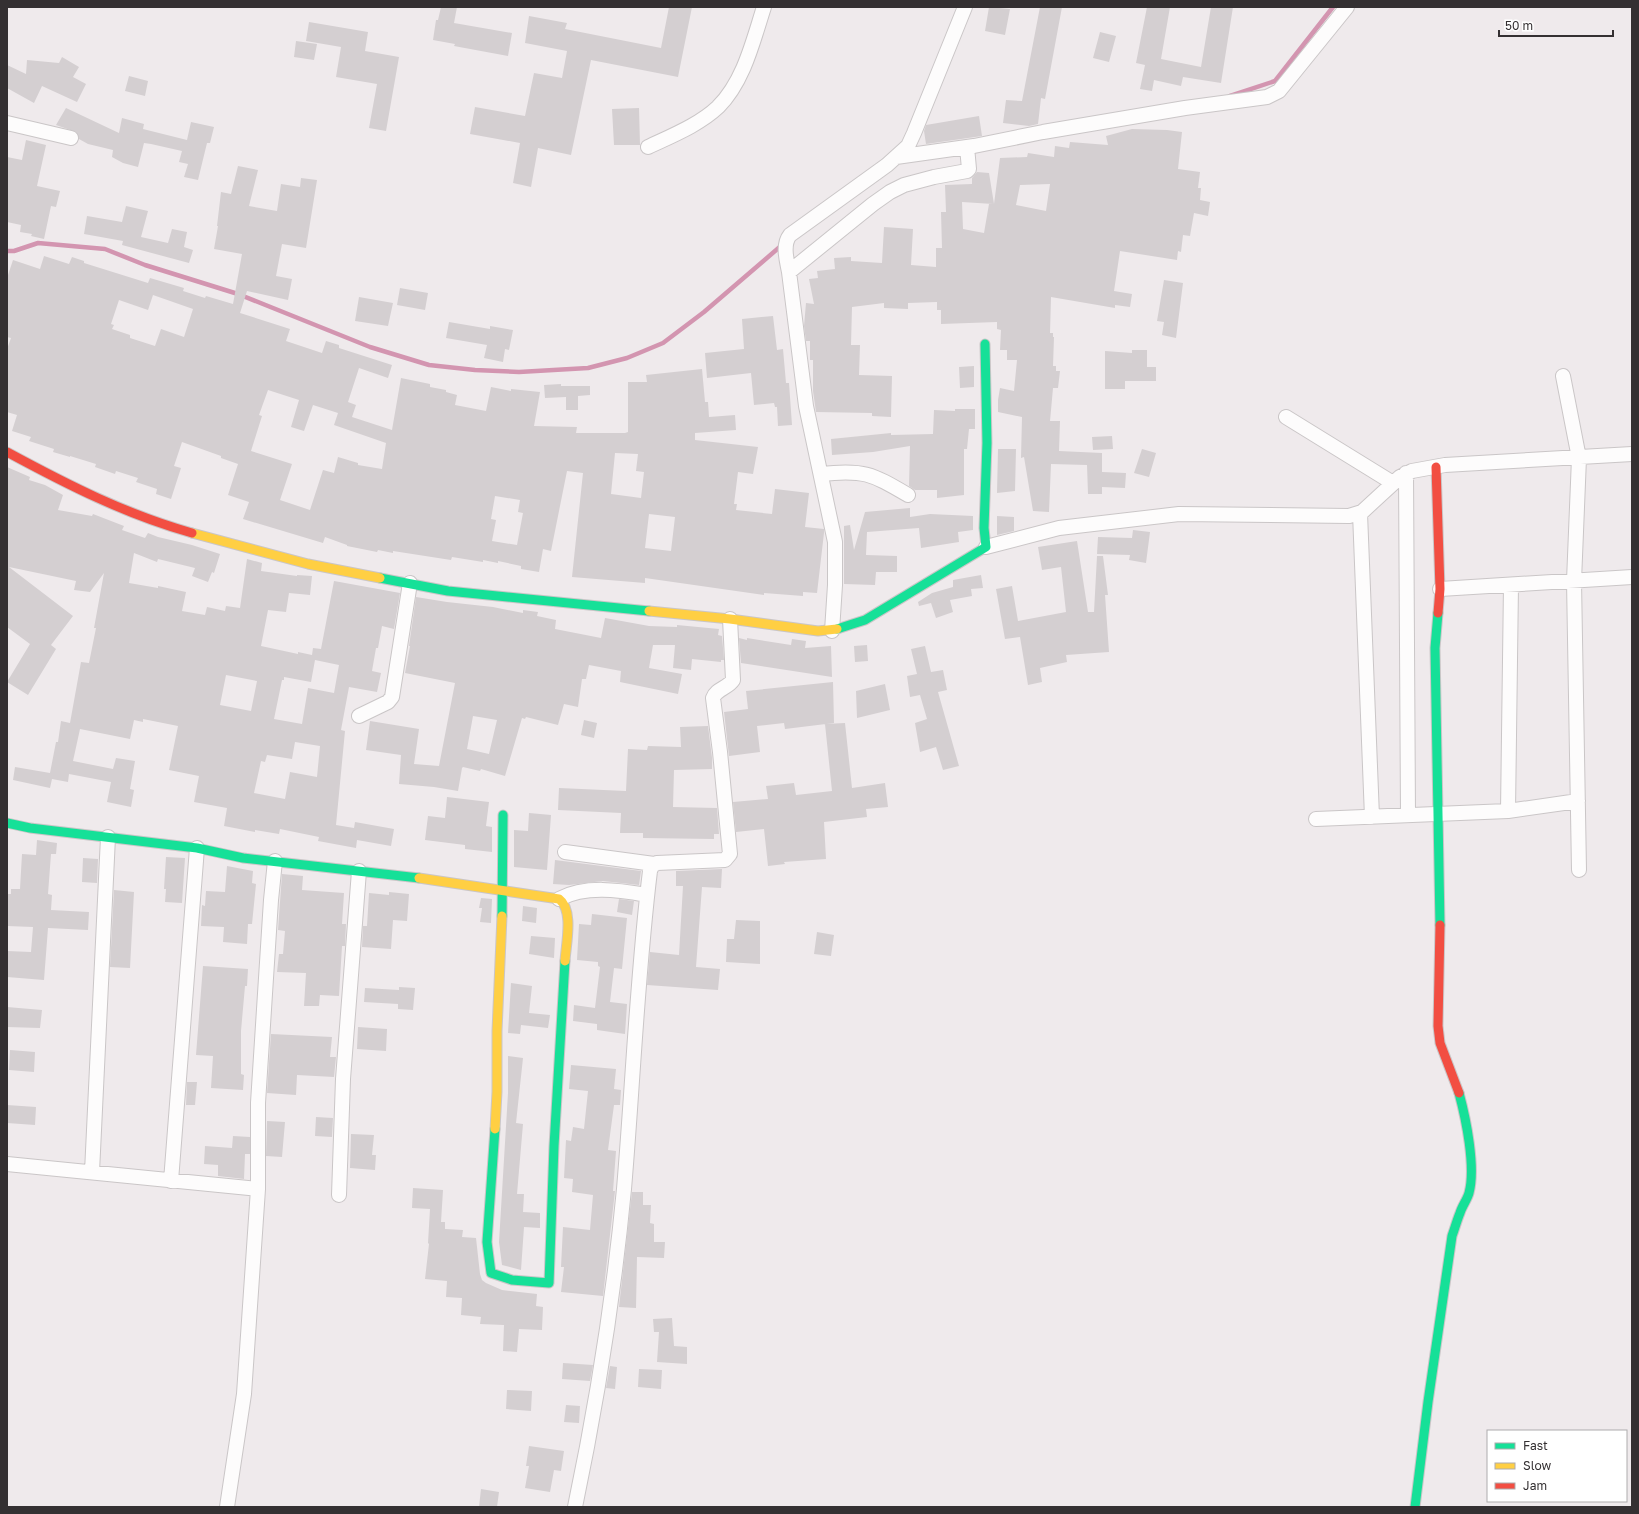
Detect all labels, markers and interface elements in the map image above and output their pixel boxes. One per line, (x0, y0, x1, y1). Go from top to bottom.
scale bar (1499, 12, 1613, 38)
text: 50 m (1505, 18, 1533, 33)
legend (1487, 1430, 1627, 1502)
text: Fast (1523, 1438, 1548, 1453)
text: Slow (1523, 1458, 1551, 1473)
text: Jam (1523, 1478, 1547, 1493)

